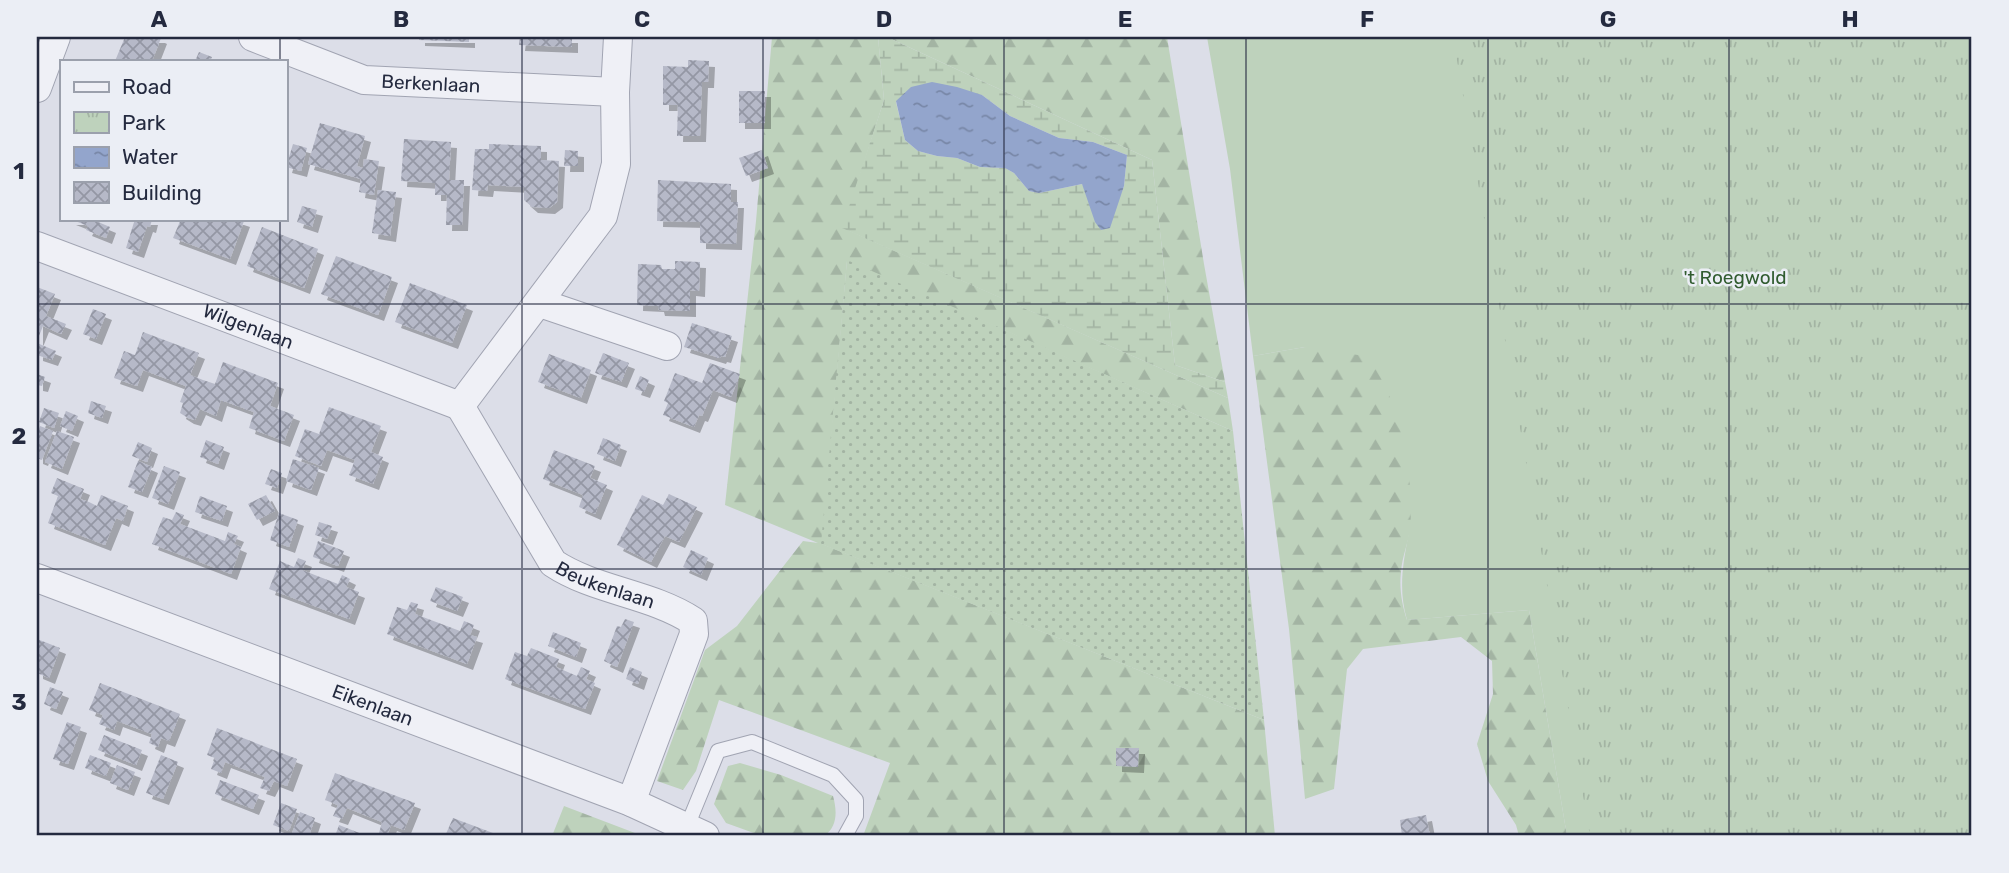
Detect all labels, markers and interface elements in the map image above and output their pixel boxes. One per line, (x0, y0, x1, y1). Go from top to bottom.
text: A (151, 5, 168, 33)
text: B (393, 5, 409, 33)
text: C (634, 5, 650, 33)
text: D (876, 5, 892, 33)
text: E (1118, 5, 1132, 33)
text: F (1360, 5, 1374, 33)
text: G (1600, 5, 1616, 33)
text: H (1841, 5, 1859, 33)
legend (60, 60, 287, 220)
street label: Berkenlaan (381, 69, 481, 97)
text: Road (122, 74, 172, 99)
text: Park (122, 110, 166, 135)
text: Water (122, 144, 178, 169)
text: 1 (13, 157, 25, 185)
text: Building (122, 180, 202, 205)
park label: 't Roegwold (1683, 266, 1787, 289)
street label: Wilgenlaan (200, 298, 297, 354)
text: 2 (12, 422, 26, 450)
street label: Beukenlaan (552, 556, 658, 613)
street label: Eikenlaan (329, 679, 417, 730)
text: 3 (11, 688, 27, 716)

